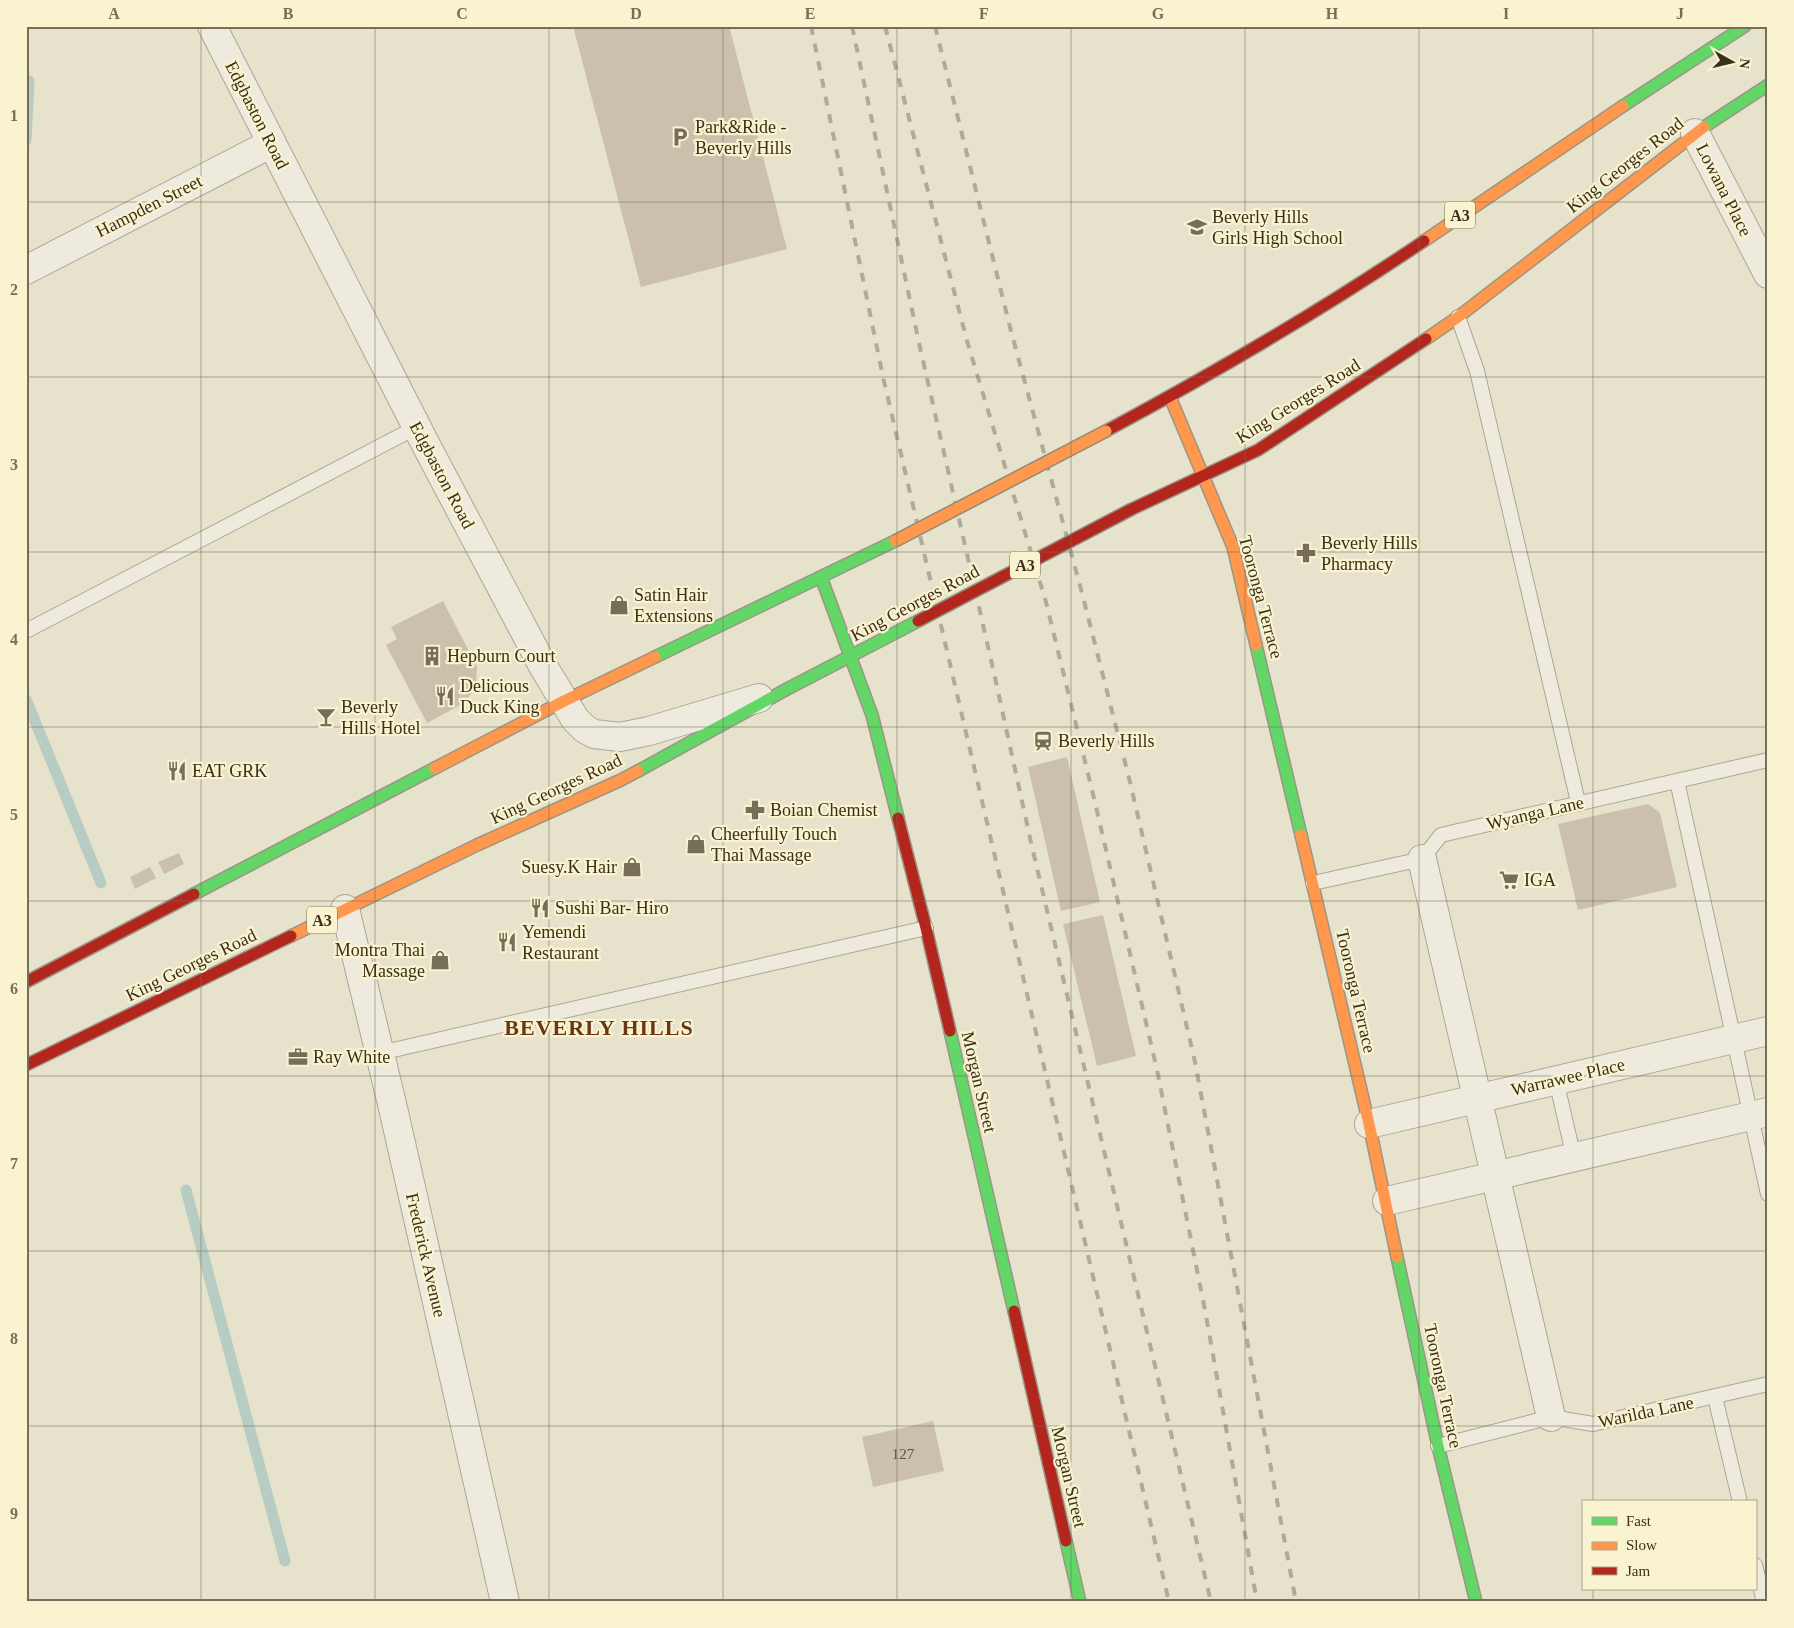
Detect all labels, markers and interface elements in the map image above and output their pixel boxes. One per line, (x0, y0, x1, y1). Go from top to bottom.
text: A (108, 5, 120, 22)
text: B (283, 5, 294, 22)
text: C (456, 5, 468, 22)
text: D (630, 5, 642, 22)
text: E (805, 5, 815, 22)
text: F (979, 5, 989, 22)
text: G (1152, 5, 1165, 22)
text: H (1326, 5, 1339, 22)
text: I (1503, 5, 1509, 22)
text: J (1676, 5, 1684, 22)
north arrow (1706, 38, 1756, 88)
street label: Edgbaston Road (221, 58, 293, 172)
text: N (1736, 58, 1753, 70)
text: 1 (10, 107, 18, 124)
street label: King Georges Road (1563, 113, 1687, 217)
place label: Park&Ride - Beverly Hills (695, 117, 792, 158)
parking icon: Park&Ride - Beverly Hills (669, 126, 691, 148)
street label: Lowana Place (1692, 140, 1756, 240)
street label: Hampden Street (93, 171, 205, 241)
road number: A3 (1445, 202, 1475, 228)
place label: Beverly Hills Girls High School (1212, 207, 1343, 248)
school or university icon: Beverly Hills Girls High School (1186, 216, 1208, 238)
text: 2 (10, 281, 18, 298)
street label: King Georges Road (1232, 355, 1364, 447)
street label: Edgbaston Road (405, 418, 479, 532)
text: 3 (10, 456, 18, 473)
street label: Tooronga Terrace (1235, 533, 1287, 661)
place label: Beverly Hills Pharmacy (1321, 533, 1418, 574)
pharmacy icon: Beverly Hills Pharmacy (1295, 542, 1317, 564)
road number: A3 (1010, 552, 1040, 578)
street label: King Georges Road (847, 561, 983, 645)
place label: Satin Hair Extensions (634, 585, 713, 626)
shop icon: Satin Hair Extensions (608, 594, 630, 616)
text: 4 (10, 631, 18, 648)
building icon: Hepburn Court (421, 645, 443, 667)
place label: Hepburn Court (447, 646, 555, 666)
place label: Delicious Duck King (460, 676, 540, 717)
restaurant icon: Delicious Duck King (434, 685, 456, 707)
place label: Beverly Hills Hotel (341, 697, 421, 738)
bar icon: Beverly Hills Hotel (315, 706, 337, 728)
station icon: Beverly Hills (1032, 730, 1054, 752)
place label: Beverly Hills (1058, 731, 1155, 751)
street label: King Georges Road (487, 750, 625, 828)
restaurant icon: EAT GRK (166, 760, 188, 782)
place label: EAT GRK (192, 761, 267, 781)
street label: Wyanga Lane (1484, 792, 1586, 834)
pharmacy icon: Boian Chemist (744, 799, 766, 821)
place label: Boian Chemist (770, 800, 878, 820)
text: 5 (10, 806, 18, 823)
place label: Cheerfully Touch Thai Massage (711, 824, 837, 865)
shop icon: Cheerfully Touch Thai Massage (685, 833, 707, 855)
shop icon: Suesy.K Hair (621, 856, 643, 878)
place label: Suesy.K Hair (521, 857, 617, 877)
supermarket icon: IGA (1498, 869, 1520, 891)
place label: IGA (1524, 870, 1556, 890)
restaurant icon: Sushi Bar- Hiro (529, 897, 551, 919)
place label: Sushi Bar- Hiro (555, 898, 669, 918)
road number: A3 (307, 906, 337, 934)
place label: Yemendi Restaurant (522, 922, 599, 963)
street label: King Georges Road (123, 925, 259, 1005)
street label: Tooronga Terrace (1332, 927, 1380, 1055)
restaurant icon: Yemendi Restaurant (496, 931, 518, 953)
place label: Montra Thai Massage (335, 940, 425, 981)
shop icon: Montra Thai Massage (429, 949, 451, 971)
text: 6 (10, 980, 18, 997)
district label: BEVERLY HILLS (504, 1015, 694, 1040)
street label: Morgan Street (958, 1029, 1000, 1135)
office icon: Ray White (287, 1046, 309, 1068)
place label: Ray White (313, 1047, 390, 1067)
street label: Warrawee Place (1509, 1054, 1627, 1100)
text: 7 (10, 1155, 18, 1172)
street label: Frederick Avenue (402, 1191, 450, 1319)
street label: Tooronga Terrace (1420, 1322, 1466, 1450)
text: 8 (10, 1330, 18, 1347)
street label: Warilda Lane (1596, 1392, 1696, 1432)
street label: Morgan Street (1048, 1424, 1090, 1530)
house number: 127 (892, 1446, 915, 1462)
legend (1582, 1500, 1756, 1590)
text: 9 (10, 1505, 18, 1522)
text: Fast (1626, 1513, 1652, 1529)
text: Slow (1626, 1537, 1657, 1553)
text: Jam (1626, 1563, 1650, 1579)

